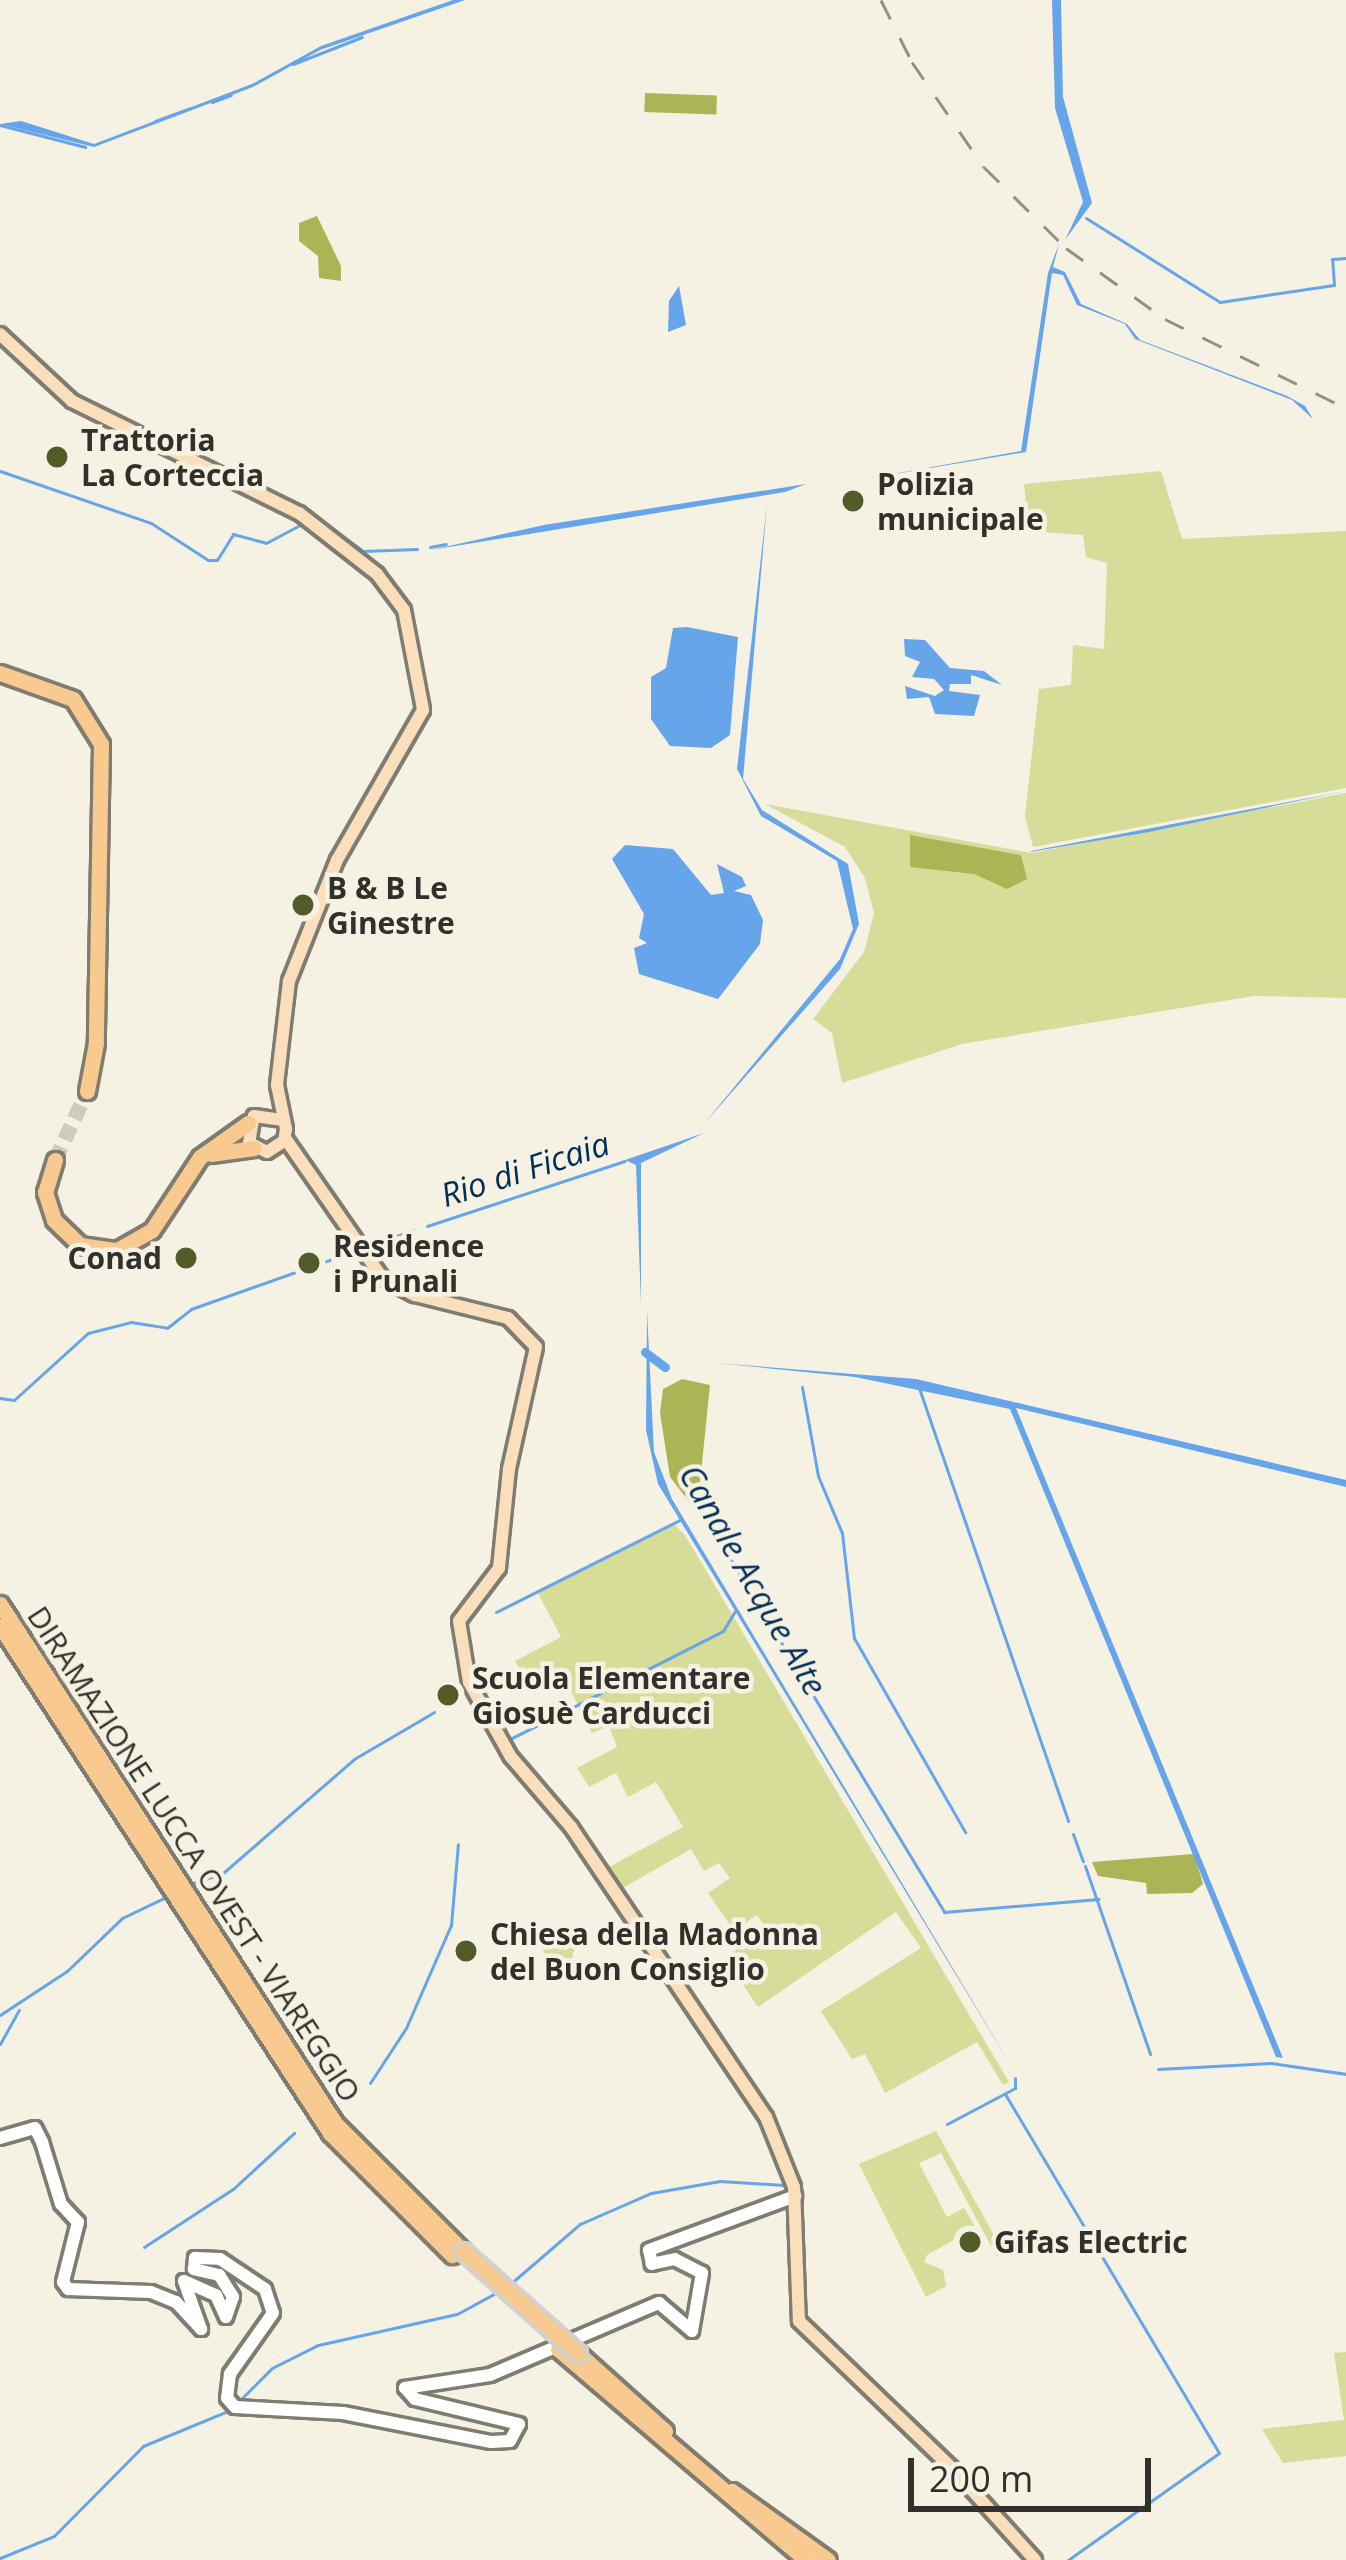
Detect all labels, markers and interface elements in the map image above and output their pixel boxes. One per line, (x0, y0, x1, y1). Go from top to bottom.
place label: Trattoria La Corteccia (81, 422, 264, 492)
marker: Trattoria La Corteccia (44, 444, 70, 470)
place label: Polizia municipale (877, 466, 1044, 536)
marker: Polizia municipale (840, 488, 866, 514)
place label: B & B Le Ginestre (327, 870, 455, 940)
marker: B & B Le Ginestre (290, 892, 316, 918)
water label: Rio di Ficaia (436, 1123, 614, 1215)
place label: Residence i Prunali (333, 1228, 484, 1298)
place label: Conad (67, 1240, 162, 1276)
marker: Conad (173, 1245, 199, 1271)
marker: Residence i Prunali (296, 1250, 322, 1276)
water label: Canale Acque Alte (671, 1458, 835, 1702)
street label: DIRAMAZIONE LUCCA OVEST - VIAREGGIO (20, 1600, 368, 2108)
place label: Scuola Elementare Giosuè Carducci (472, 1660, 750, 1730)
marker: Scuola Elementare Giosuè Carducci (435, 1682, 461, 1708)
place label: Chiesa della Madonna del Buon Consiglio (490, 1916, 819, 1986)
marker: Chiesa della Madonna del Buon Consiglio (453, 1938, 479, 1964)
place label: Gifas Electric (994, 2224, 1188, 2260)
marker: Gifas Electric (957, 2229, 983, 2255)
scale bar (914, 2434, 1157, 2508)
text: 200 m (929, 2454, 1033, 2503)

